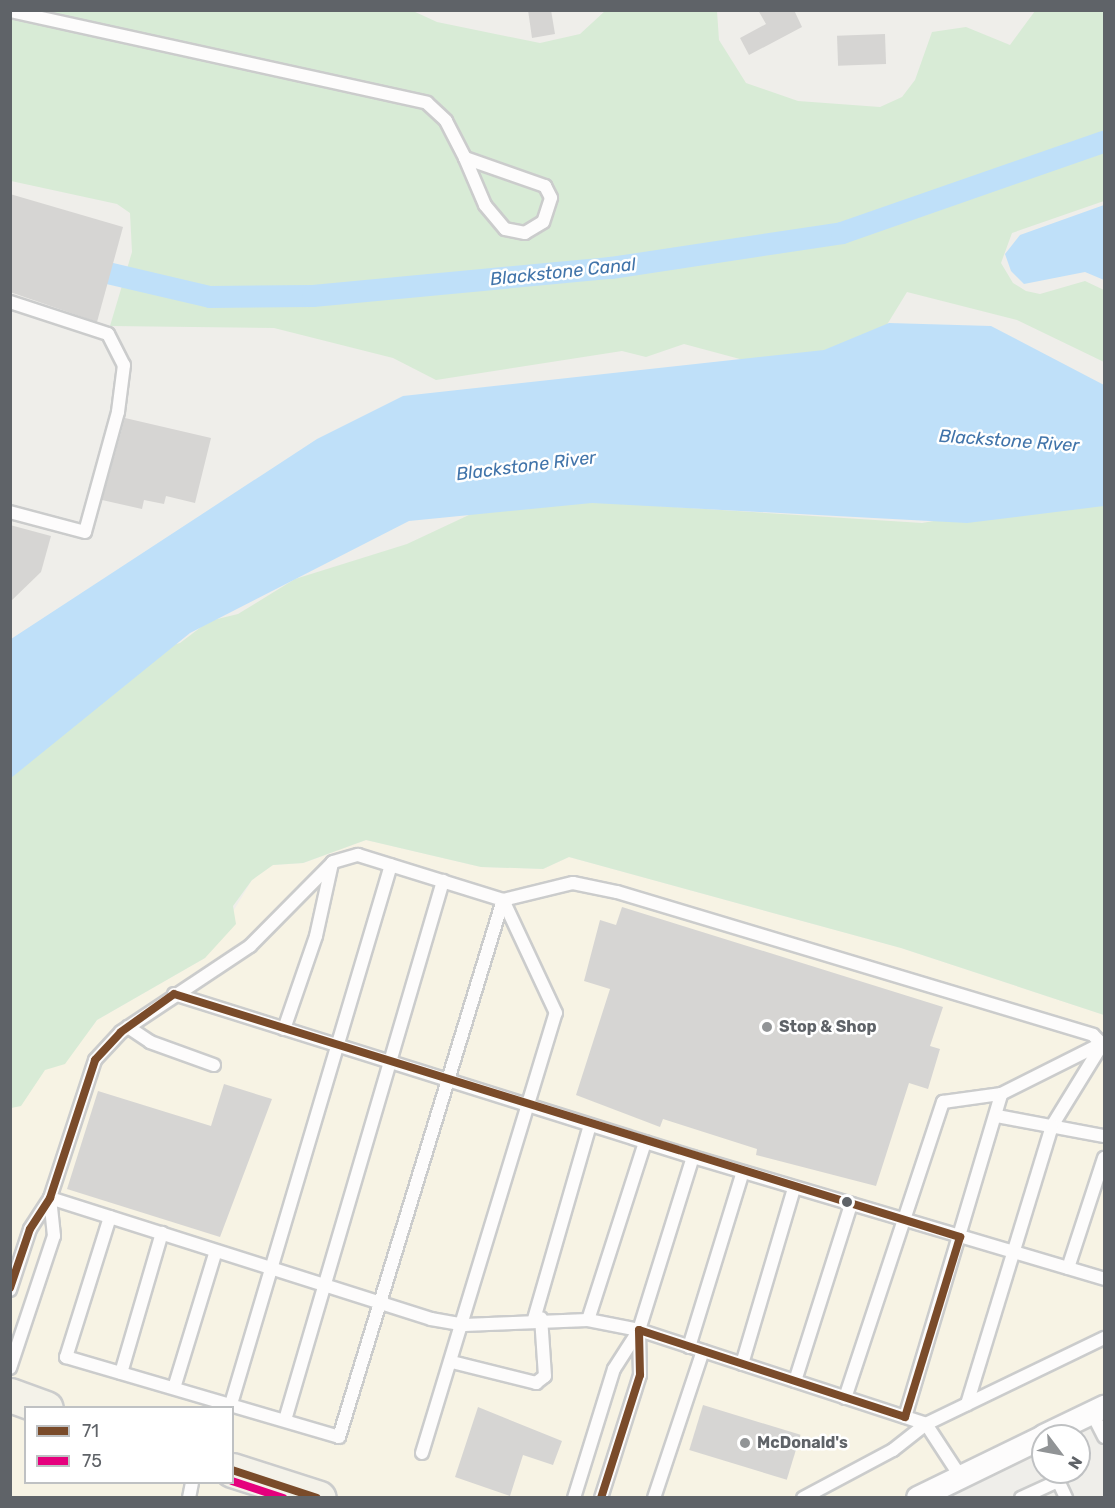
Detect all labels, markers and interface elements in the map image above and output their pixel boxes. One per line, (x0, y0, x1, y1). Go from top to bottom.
water label: Blackstone Canal (489, 254, 637, 290)
water label: Blackstone River (938, 425, 1080, 457)
water label: Blackstone River (455, 447, 597, 485)
place label: Stop & Shop (779, 1017, 877, 1037)
marker: Stop & Shop (760, 1020, 774, 1034)
unlabelled marker (841, 1196, 853, 1208)
legend (24, 1406, 234, 1484)
text: 71 (82, 1420, 99, 1442)
north arrow (1031, 1424, 1091, 1484)
place label: McDonald's (757, 1433, 848, 1453)
marker: McDonald's (738, 1436, 752, 1450)
text: 75 (82, 1450, 102, 1472)
text: N (1064, 1453, 1086, 1473)

